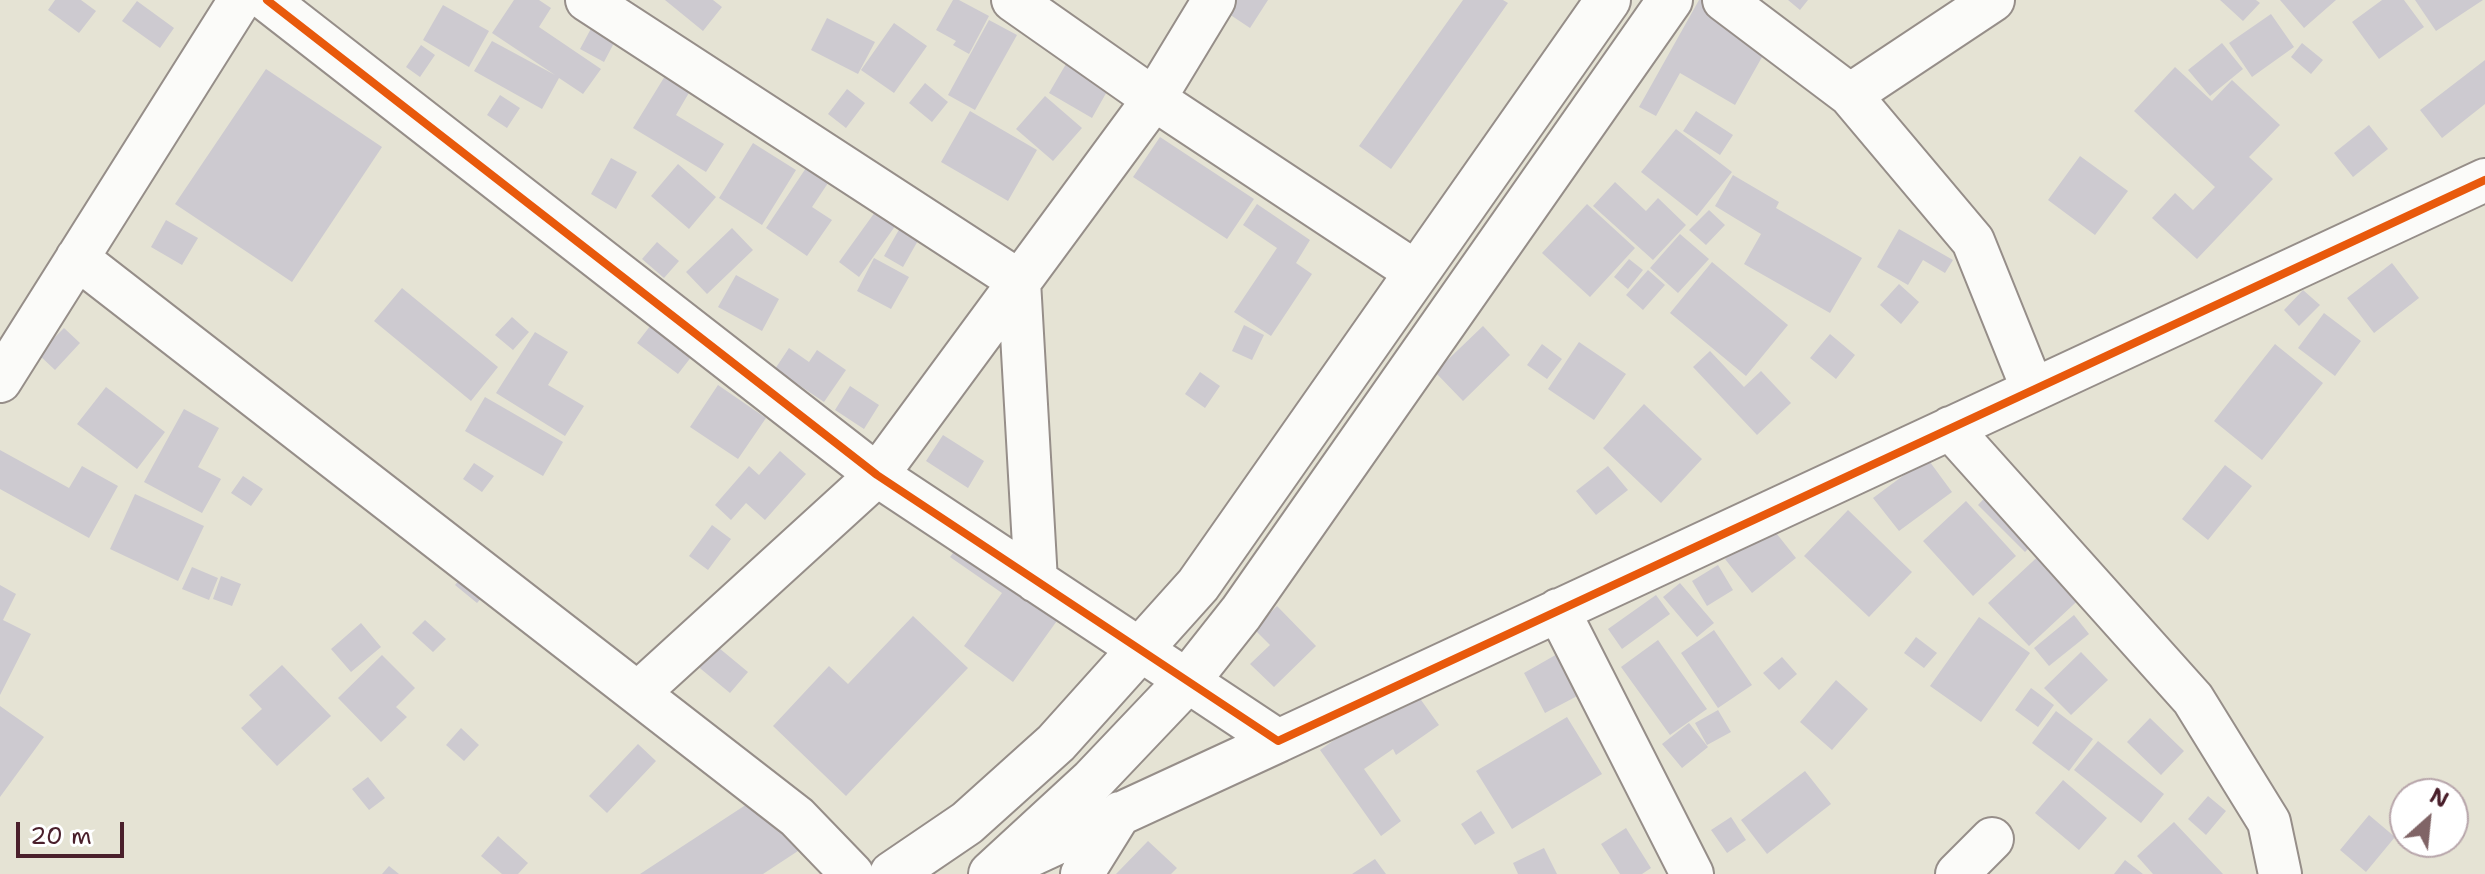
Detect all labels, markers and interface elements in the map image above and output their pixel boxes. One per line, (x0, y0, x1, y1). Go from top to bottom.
north arrow (2389, 778, 2469, 858)
text: N (2425, 781, 2454, 815)
scale bar (20, 806, 128, 856)
text: 20 m (30, 820, 92, 852)

